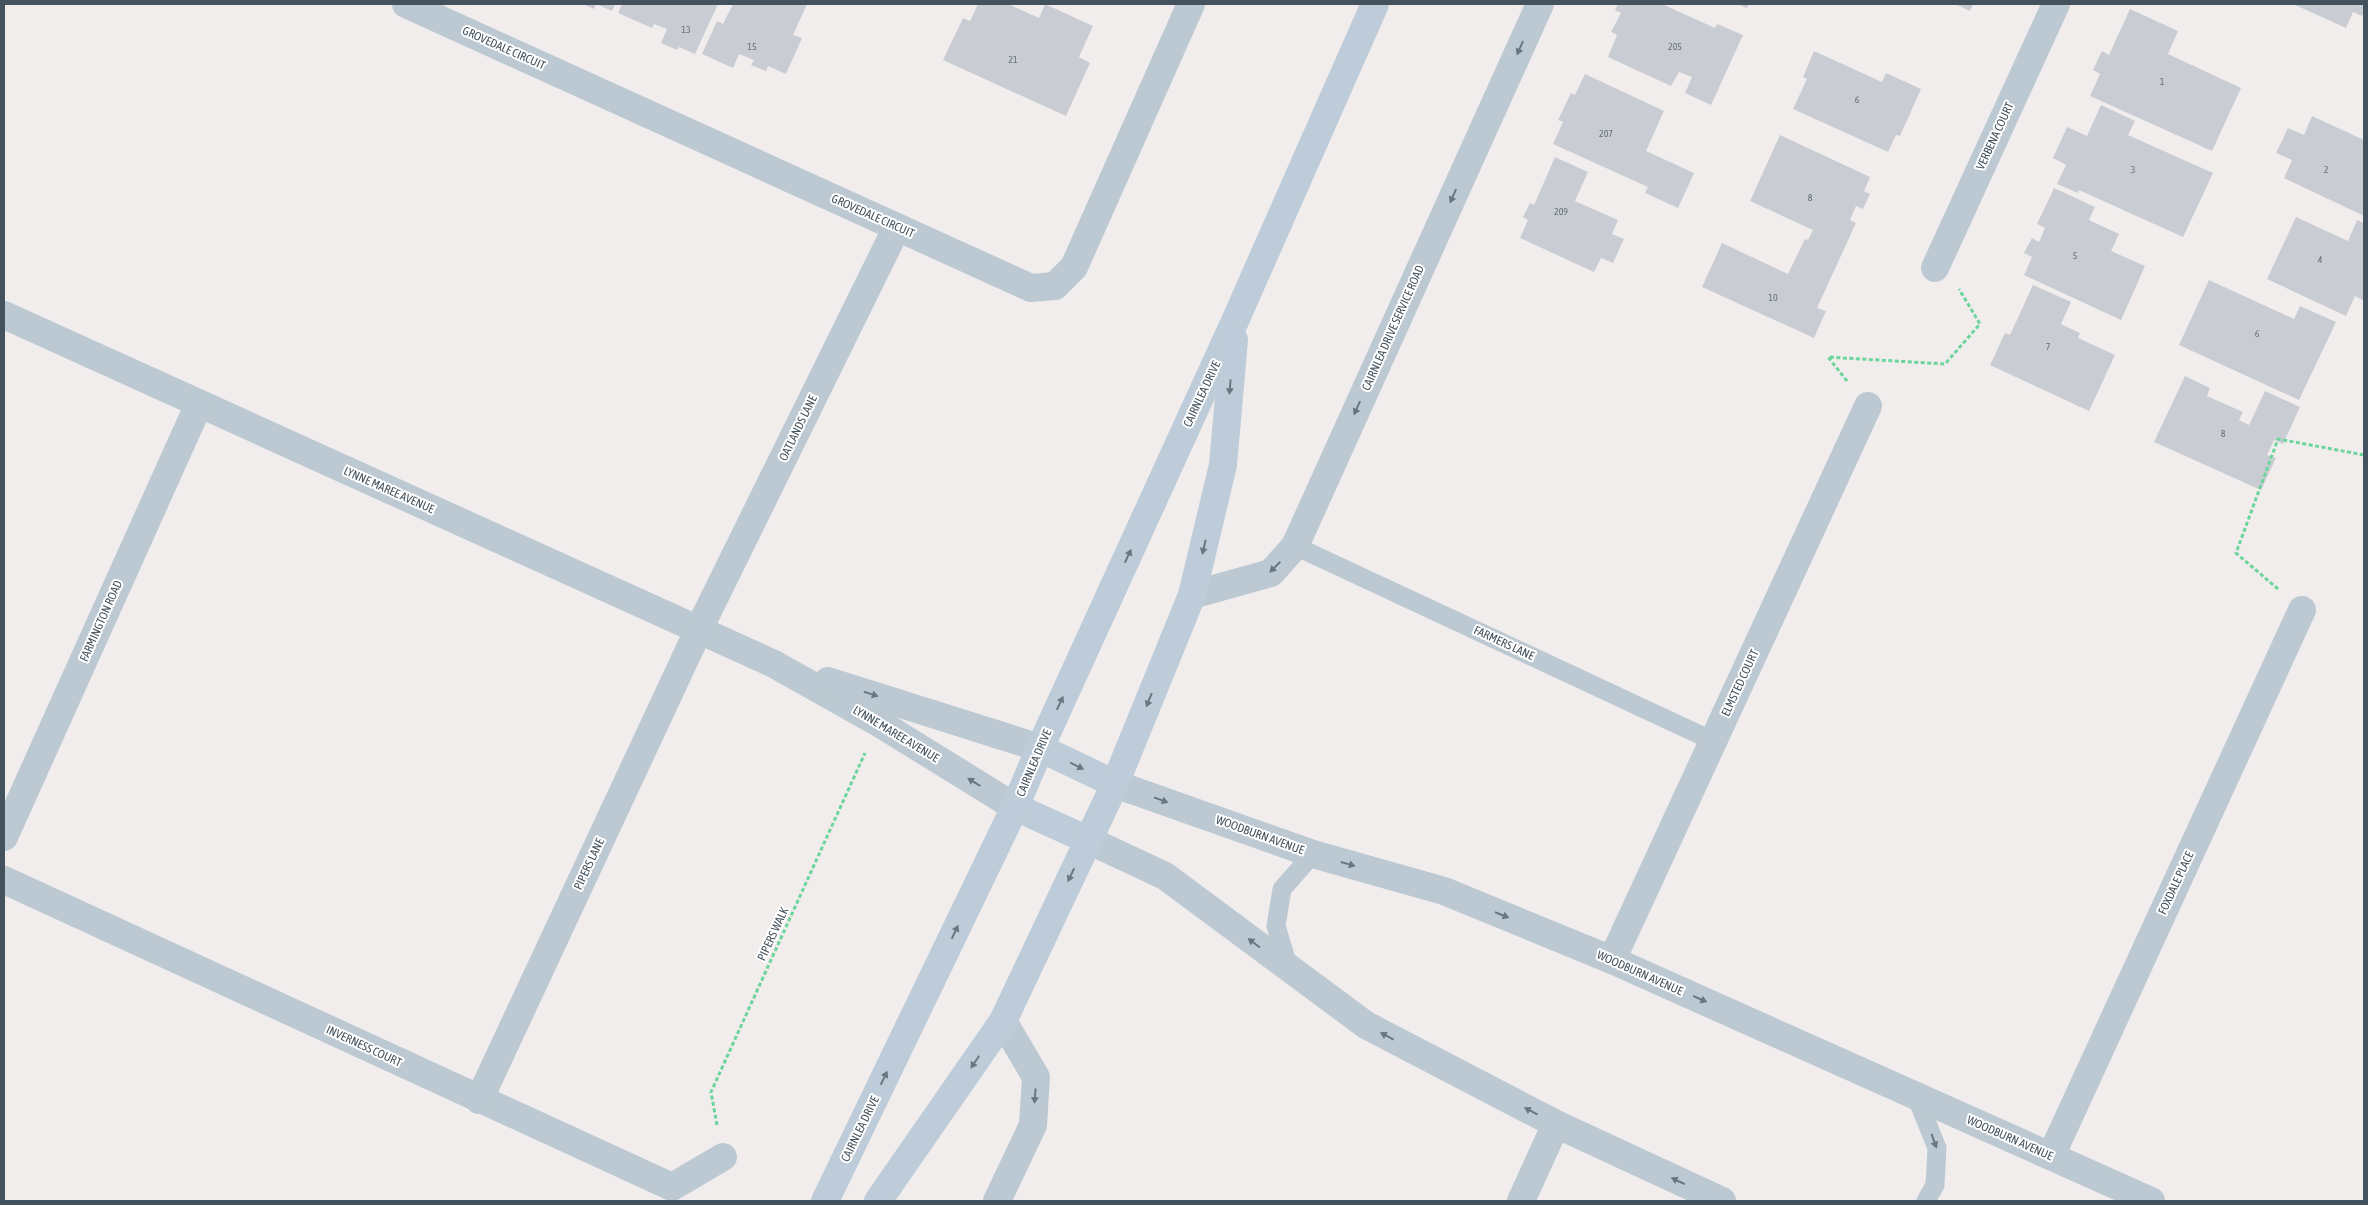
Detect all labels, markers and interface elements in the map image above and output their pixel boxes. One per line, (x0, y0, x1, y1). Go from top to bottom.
street label: GROVEDALE CIRCUIT (460, 23, 548, 73)
house number: 13 (681, 24, 691, 35)
house number: 15 (747, 41, 757, 52)
one-way arrow (1516, 41, 1524, 55)
house number: 205 (1668, 41, 1682, 52)
house number: 21 (1008, 54, 1018, 65)
house number: 1 (2160, 76, 2165, 87)
house number: 6 (1855, 94, 1860, 105)
street label: VERBENA COURT (1973, 99, 2017, 172)
house number: 207 (1599, 128, 1613, 139)
house number: 3 (2131, 164, 2136, 175)
house number: 2 (2324, 164, 2329, 175)
one-way arrow (1449, 189, 1457, 203)
street label: GROVEDALE CIRCUIT (829, 191, 917, 241)
house number: 8 (1808, 192, 1813, 203)
house number: 209 (1554, 206, 1568, 217)
house number: 5 (2073, 250, 2078, 261)
house number: 4 (2318, 254, 2323, 265)
street label: CAIRNLEA DRIVE SERVICE ROAD (1359, 263, 1427, 393)
house number: 10 (1768, 292, 1778, 303)
house number: 6 (2255, 328, 2260, 339)
house number: 7 (2046, 341, 2051, 352)
street label: CAIRNLEA DRIVE (1181, 359, 1223, 429)
one-way arrow (1226, 379, 1234, 395)
street label: OATLANDS LANE (776, 393, 820, 463)
one-way arrow (1353, 401, 1361, 415)
house number: 8 (2221, 428, 2226, 439)
street label: LYNNE MAREE AVENUE (341, 464, 437, 516)
one-way arrow (1200, 540, 1208, 555)
one-way arrow (1124, 549, 1132, 563)
one-way arrow (1269, 561, 1281, 573)
street label: FARMINGTON ROAD (77, 578, 125, 664)
street label: FARMERS LANE (1472, 623, 1536, 663)
street label: ELMSTED COURT (1718, 647, 1762, 719)
one-way arrow (864, 691, 879, 699)
one-way arrow (1145, 693, 1153, 707)
one-way arrow (1057, 696, 1065, 710)
street label: LYNNE MAREE AVENUE (850, 703, 942, 765)
street label: CAIRNLEA DRIVE (1014, 727, 1054, 799)
one-way arrow (1070, 762, 1085, 770)
one-way arrow (967, 777, 981, 786)
one-way arrow (1154, 796, 1169, 804)
street label: WOODBURN AVENUE (1214, 813, 1306, 857)
street label: PIPERS LANE (571, 836, 607, 892)
street label: FOXDALE PLACE (2155, 849, 2197, 917)
one-way arrow (1340, 860, 1355, 868)
one-way arrow (1067, 868, 1075, 882)
street label: PIPERS WALK (755, 905, 792, 963)
one-way arrow (1495, 911, 1509, 919)
one-way arrow (951, 925, 959, 939)
one-way arrow (1248, 937, 1261, 948)
street label: WOODBURN AVENUE (1595, 948, 1685, 998)
one-way arrow (1693, 995, 1707, 1003)
street label: INVERNESS COURT (324, 1022, 405, 1070)
one-way arrow (1380, 1032, 1394, 1040)
one-way arrow (971, 1055, 980, 1068)
one-way arrow (880, 1071, 888, 1086)
one-way arrow (1031, 1088, 1039, 1104)
street label: CAIRNLEA DRIVE (838, 1094, 882, 1164)
one-way arrow (1524, 1107, 1538, 1115)
street label: WOODBURN AVENUE (1965, 1113, 2055, 1163)
one-way arrow (1930, 1134, 1938, 1149)
one-way arrow (1671, 1176, 1685, 1184)

